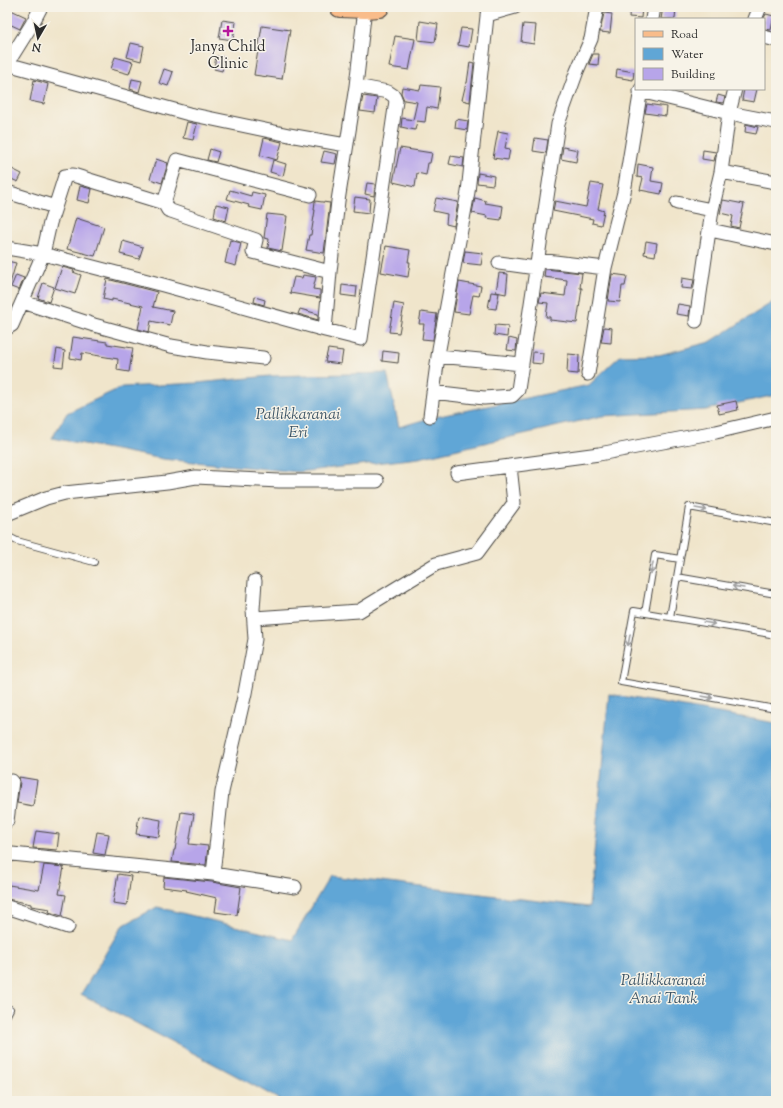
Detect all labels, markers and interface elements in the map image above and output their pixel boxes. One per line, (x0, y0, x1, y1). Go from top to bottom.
north arrow (18, 18, 58, 58)
legend (635, 18, 765, 90)
marker: Janya Child Clinic (222, 25, 234, 37)
text: Road (671, 26, 698, 44)
place label: Janya Child Clinic (190, 37, 266, 75)
text: N (31, 38, 43, 56)
text: Water (671, 46, 704, 64)
text: Building (671, 66, 715, 84)
water label: Pallikkaranai Eri (256, 404, 340, 445)
one-way arrow (694, 505, 707, 513)
one-way arrow (648, 561, 656, 574)
one-way arrow (731, 583, 744, 591)
one-way arrow (702, 620, 715, 628)
one-way arrow (625, 633, 633, 646)
one-way arrow (700, 693, 713, 701)
water label: Pallikkaranai Anai Tank (621, 970, 705, 1011)

